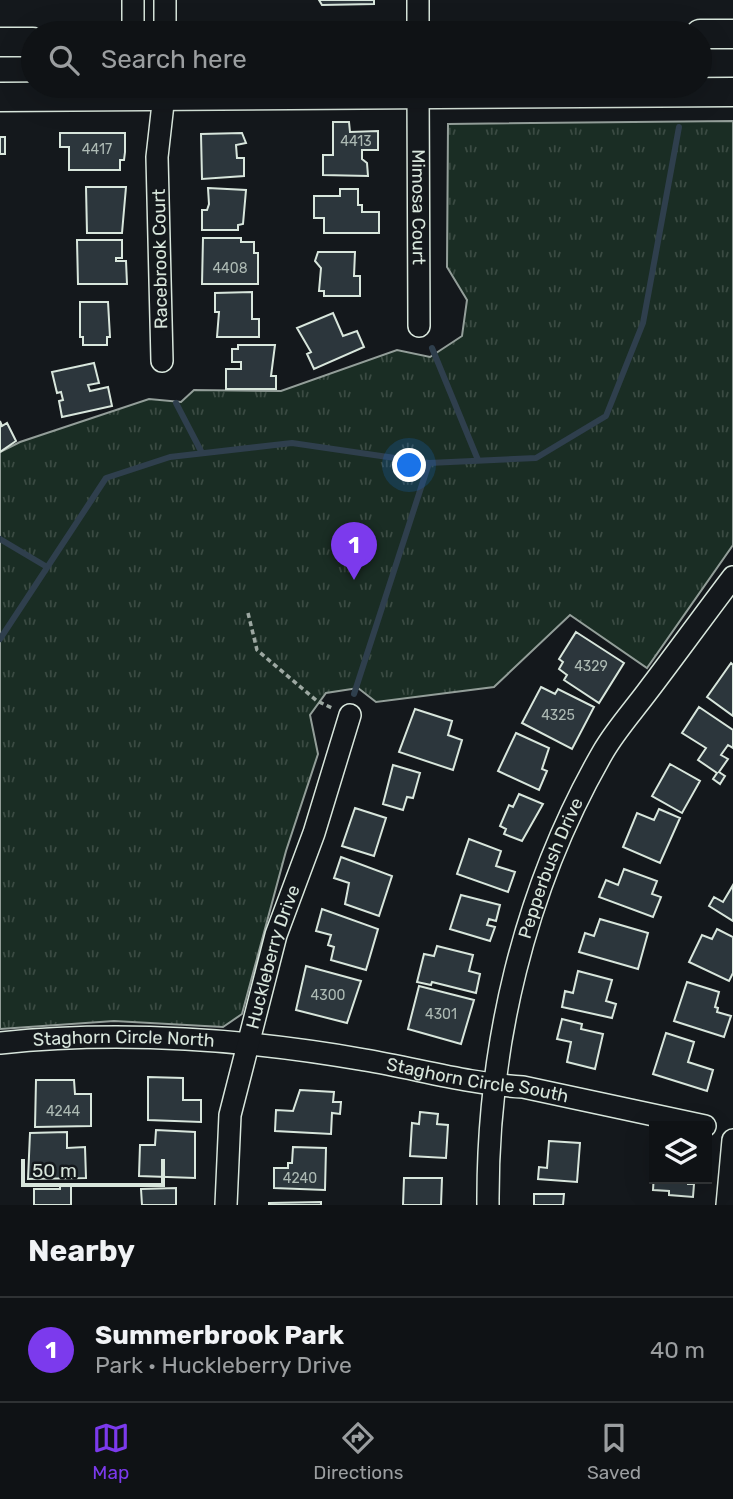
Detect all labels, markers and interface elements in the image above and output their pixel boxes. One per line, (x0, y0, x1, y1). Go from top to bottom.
search box (21, 21, 712, 98)
icon: search (45, 41, 83, 79)
text: Search here (101, 44, 247, 75)
house number: 4413 (340, 133, 372, 150)
house number: 4417 (82, 141, 112, 158)
street label: Mimosa Court (407, 149, 430, 265)
street label: Racebrook Court (148, 189, 172, 329)
house number: 4408 (212, 260, 248, 277)
your location (392, 448, 426, 482)
pin: 1 (331, 522, 377, 580)
house number: 4329 (574, 658, 608, 675)
house number: 4325 (541, 707, 575, 724)
street label: Pepperbush Drive (514, 794, 588, 941)
street label: Huckleberry Drive (241, 882, 305, 1031)
house number: 4300 (311, 987, 346, 1004)
house number: 4301 (425, 1006, 457, 1023)
street label: Staghorn Circle North (32, 1026, 216, 1052)
street label: Staghorn Circle South (385, 1053, 571, 1107)
house number: 4244 (46, 1103, 80, 1120)
map controls (649, 1121, 712, 1184)
button: layers (649, 1121, 712, 1184)
scale bar (21, 1156, 164, 1188)
text: 50 m (32, 1159, 77, 1182)
house number: 4240 (283, 1170, 317, 1187)
text: Nearby (28, 1233, 135, 1269)
text: Summerbrook Park (95, 1320, 344, 1351)
text: 1 (45, 1336, 57, 1364)
text: 40 m (650, 1336, 705, 1364)
text: Park · Huckleberry Drive (95, 1351, 352, 1379)
tab: Map (92, 1419, 130, 1484)
tab: Directions (313, 1419, 403, 1484)
tab: Saved (587, 1419, 641, 1484)

